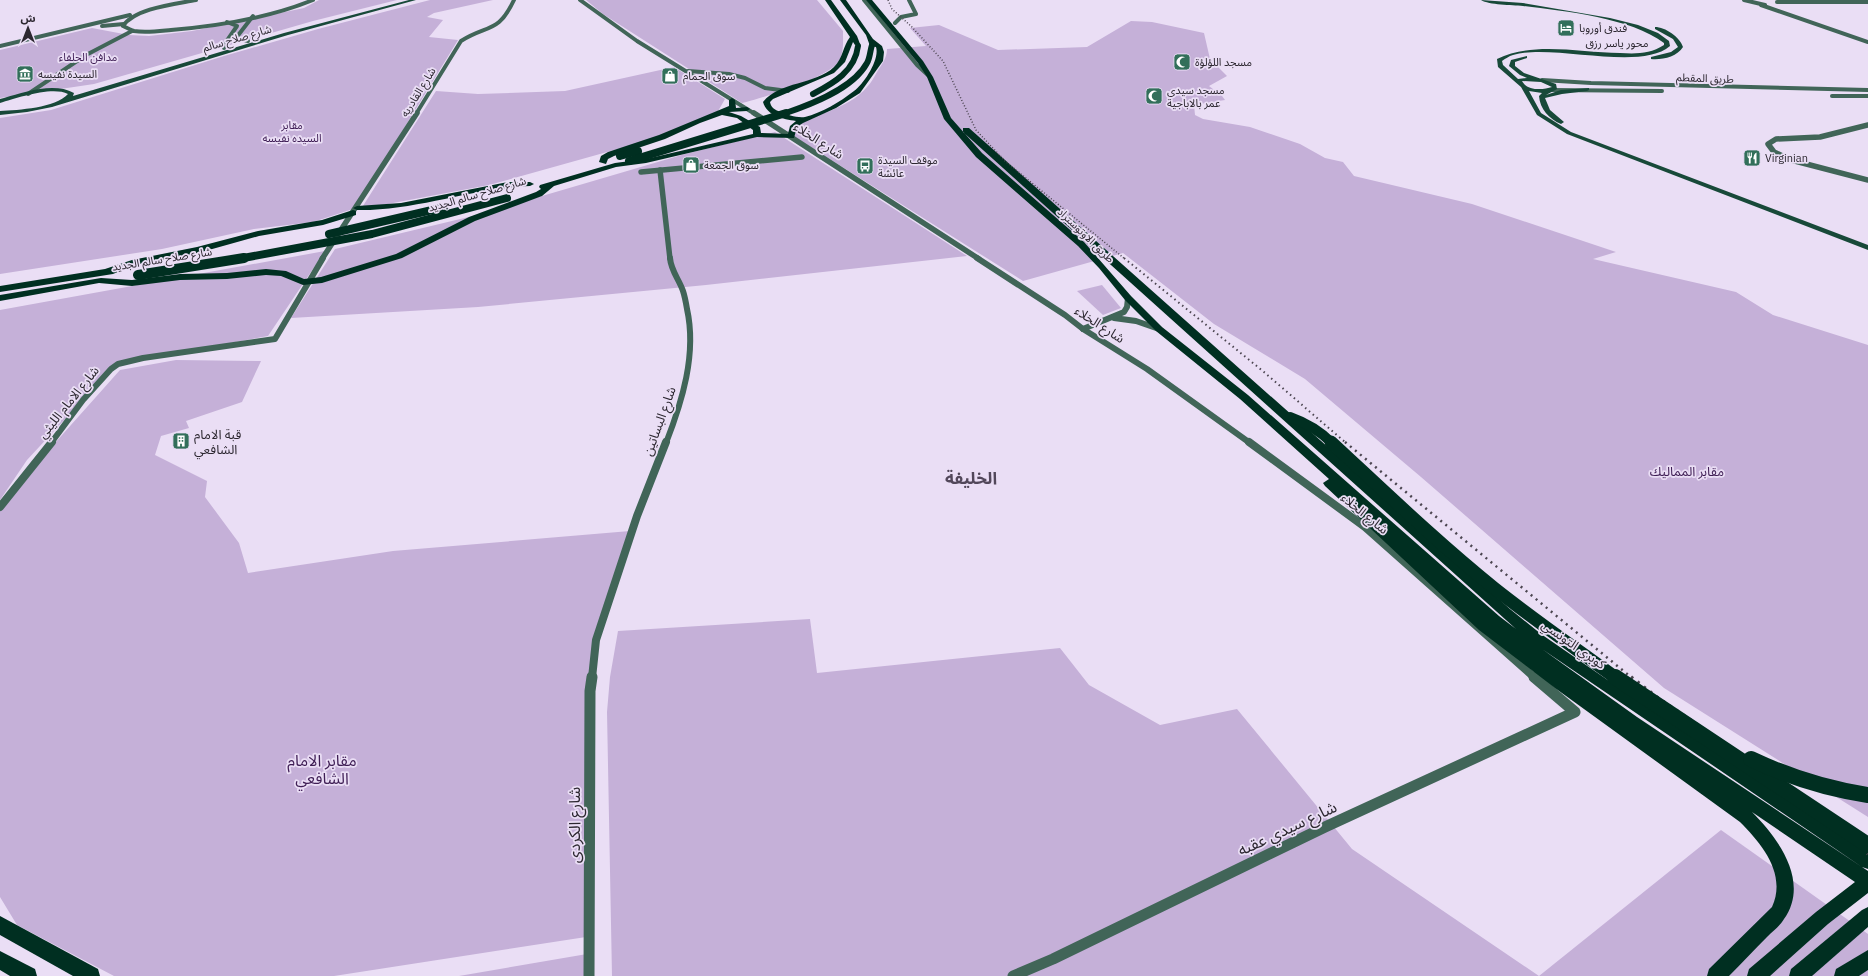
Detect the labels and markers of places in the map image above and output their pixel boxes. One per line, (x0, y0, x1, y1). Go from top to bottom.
hotel icon: فندق أوروبا (1556, 18, 1576, 38)
place label: فندق أوروبا (1579, 21, 1627, 35)
mosque icon: مسجد اللؤلؤة (1172, 52, 1192, 72)
place label: مسجد اللؤلؤة (1195, 55, 1252, 69)
museum icon: السيدة نفيسه (15, 64, 35, 84)
shop icon: سوق الحمام (660, 66, 680, 86)
place label: السيدة نفيسه (38, 67, 97, 81)
place label: سوق الحمام (683, 69, 736, 84)
place label: مسجد سيدى عمر بالاباجية (1167, 83, 1225, 110)
mosque icon: مسجد سيدى عمر بالاباجية (1144, 86, 1164, 106)
restaurant icon: Virginian (1742, 148, 1762, 168)
place label: Virginian (1765, 151, 1808, 165)
place label: موقف السيدة عائشة (878, 153, 938, 180)
shop icon: سوق الجمعة (681, 155, 701, 175)
bus stop icon: موقف السيدة عائشة (855, 156, 875, 176)
place label: سوق الجمعة (704, 158, 759, 172)
place label: قبة الامام الشافعي (194, 426, 241, 460)
building icon: قبة الامام الشافعي (171, 431, 191, 451)

